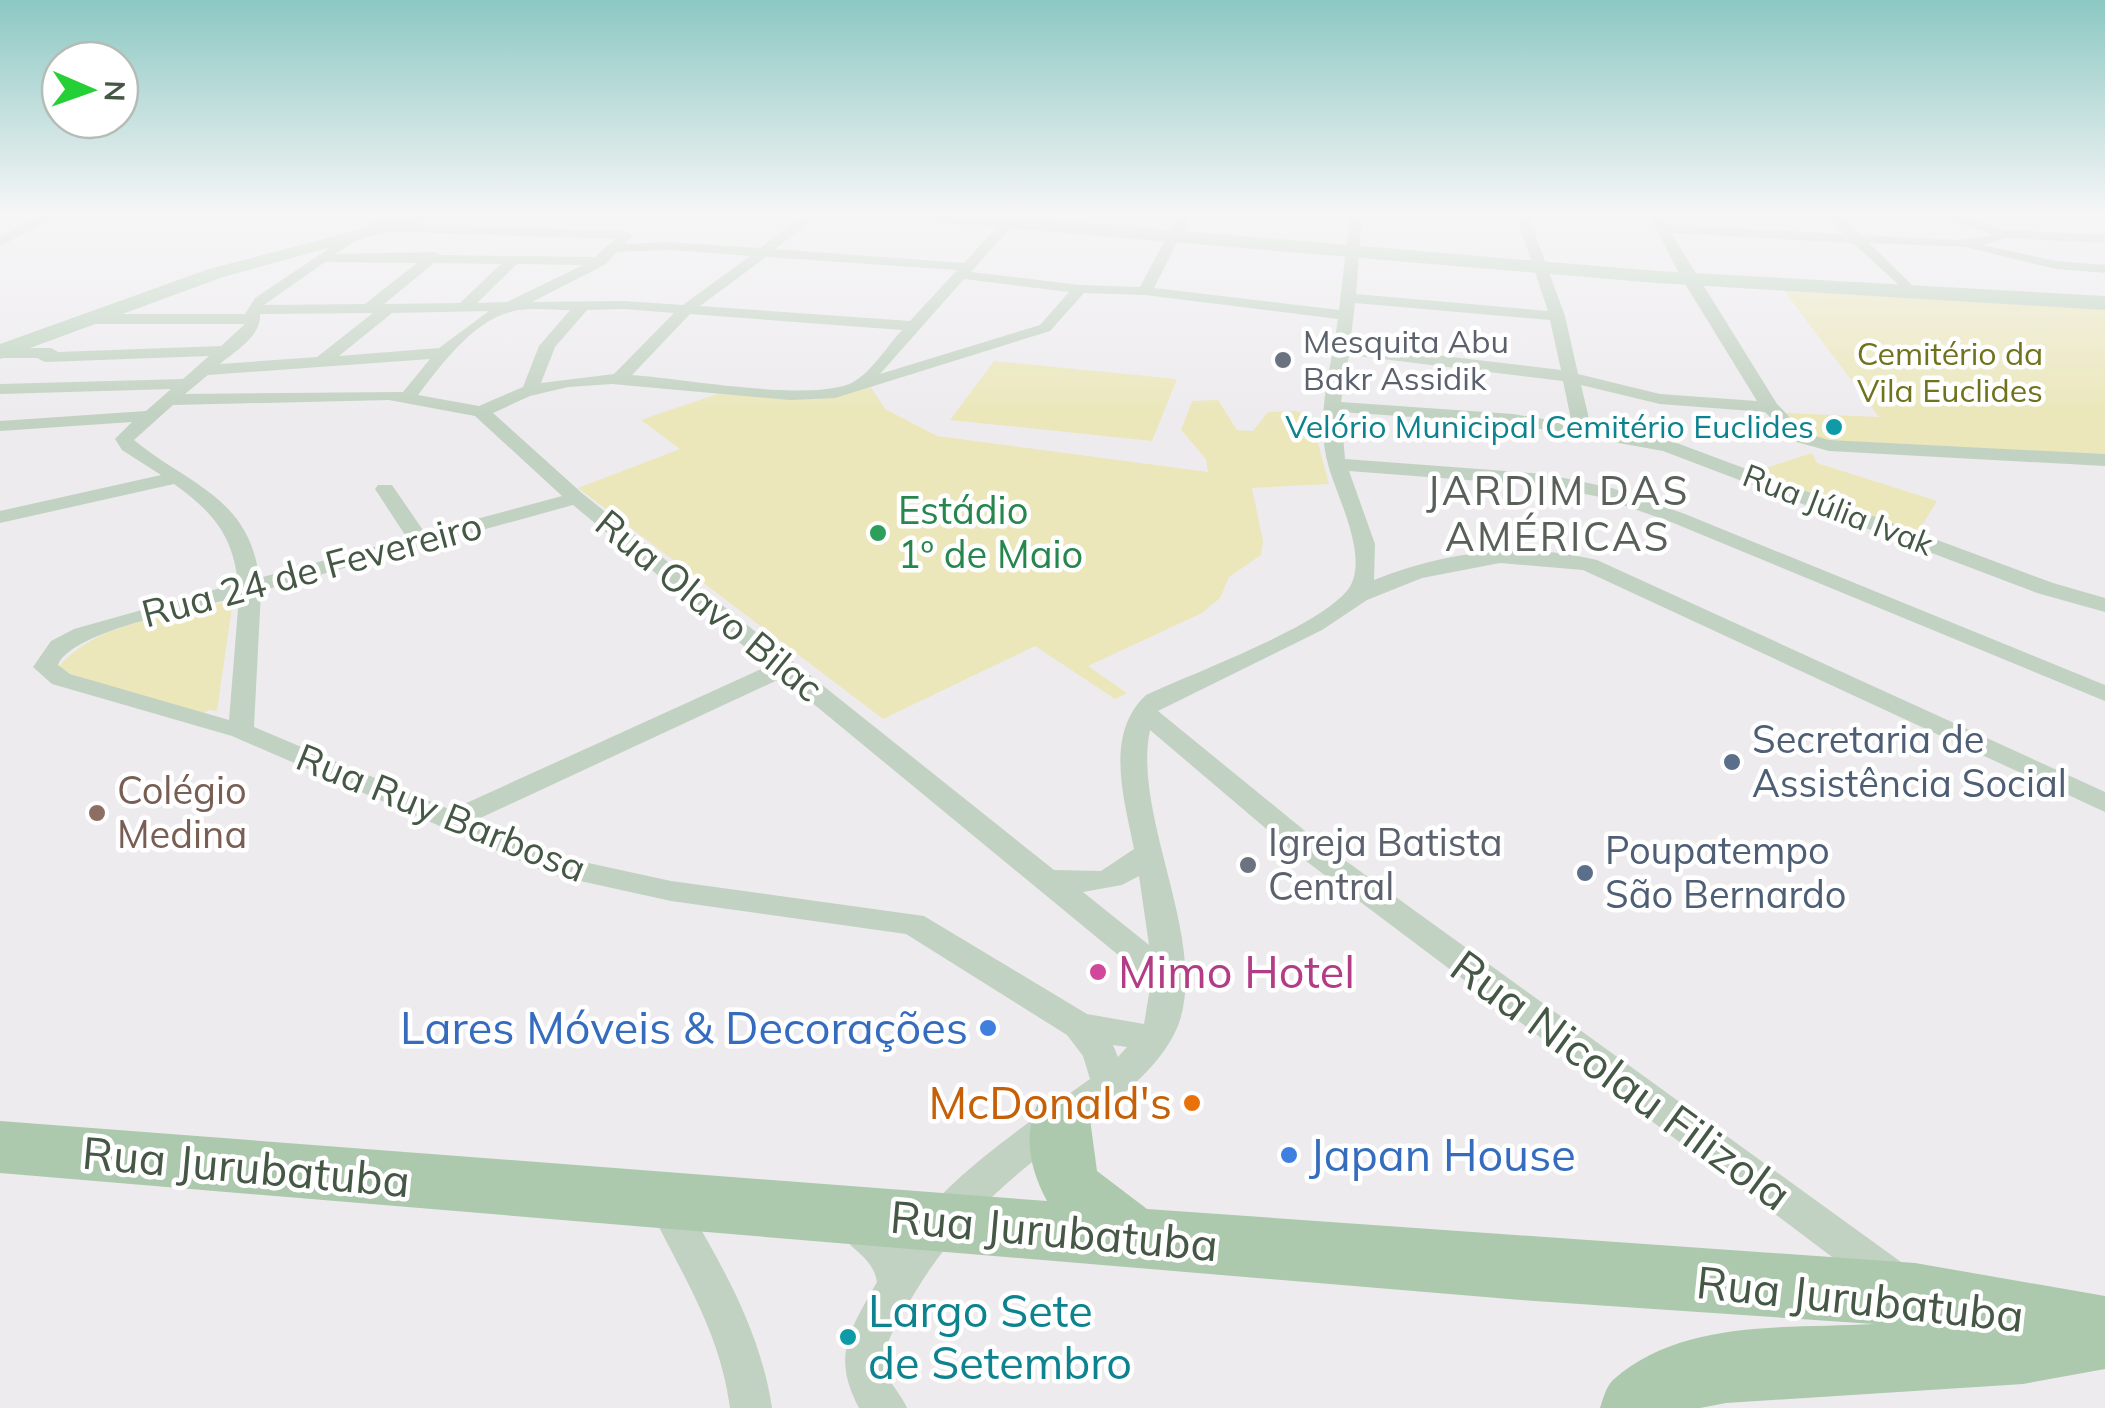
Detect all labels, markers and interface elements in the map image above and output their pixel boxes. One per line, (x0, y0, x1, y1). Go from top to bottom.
north arrow (40, 40, 140, 140)
text: N (98, 80, 133, 102)
place label: Mesquita Abu Bakr Assidik (1303, 321, 1509, 398)
park label: Cemitério da Vila Euclides (1857, 333, 2043, 410)
marker: Mesquita Abu Bakr Assidik (1272, 349, 1294, 371)
place label: Velório Municipal Cemitério Euclides (1285, 406, 1814, 446)
marker: Velório Municipal Cemitério Euclides (1823, 416, 1845, 438)
street label: Rua Júlia Ivak (1738, 454, 1940, 564)
district label: JARDIM DAS AMÉRICAS (1426, 465, 1690, 561)
place label: Estádio 1º de Maio (898, 486, 1083, 578)
street label: Rua Olavo Bilac (586, 499, 833, 712)
street label: Rua 24 de Fevereiro (136, 501, 487, 638)
marker: Estádio 1º de Maio (867, 522, 889, 544)
place label: Secretaria de Assistência Social (1752, 715, 2067, 807)
street label: Rua Ruy Barbosa (290, 732, 593, 892)
marker: Secretaria de Assistência Social (1721, 751, 1743, 773)
place label: Colégio Medina (117, 766, 247, 858)
marker: Colégio Medina (86, 802, 108, 824)
place label: Igreja Batista Central (1268, 818, 1502, 910)
place label: Poupatempo São Bernardo (1605, 826, 1847, 918)
marker: Igreja Batista Central (1237, 854, 1259, 876)
marker: Poupatempo São Bernardo (1574, 862, 1596, 884)
street label: Rua Nicolau Filizola (1441, 937, 1803, 1221)
place label: Mimo Hotel (1118, 943, 1355, 999)
marker: Mimo Hotel (1087, 961, 1109, 983)
place label: Lares Móveis & Decorações (400, 999, 968, 1055)
marker: Lares Móveis & Decorações (977, 1017, 999, 1039)
place label: McDonald's (928, 1074, 1172, 1130)
marker: McDonald's (1181, 1092, 1203, 1114)
street label: Rua Jurubatuba (80, 1124, 412, 1208)
place label: Japan House (1309, 1126, 1576, 1182)
marker: Japan House (1278, 1144, 1300, 1166)
street label: Rua Jurubatuba (888, 1188, 1220, 1272)
street label: Rua Jurubatuba (1694, 1253, 2026, 1343)
place label: Largo Sete de Setembro (868, 1282, 1132, 1390)
marker: Largo Sete de Setembro (837, 1326, 859, 1348)

